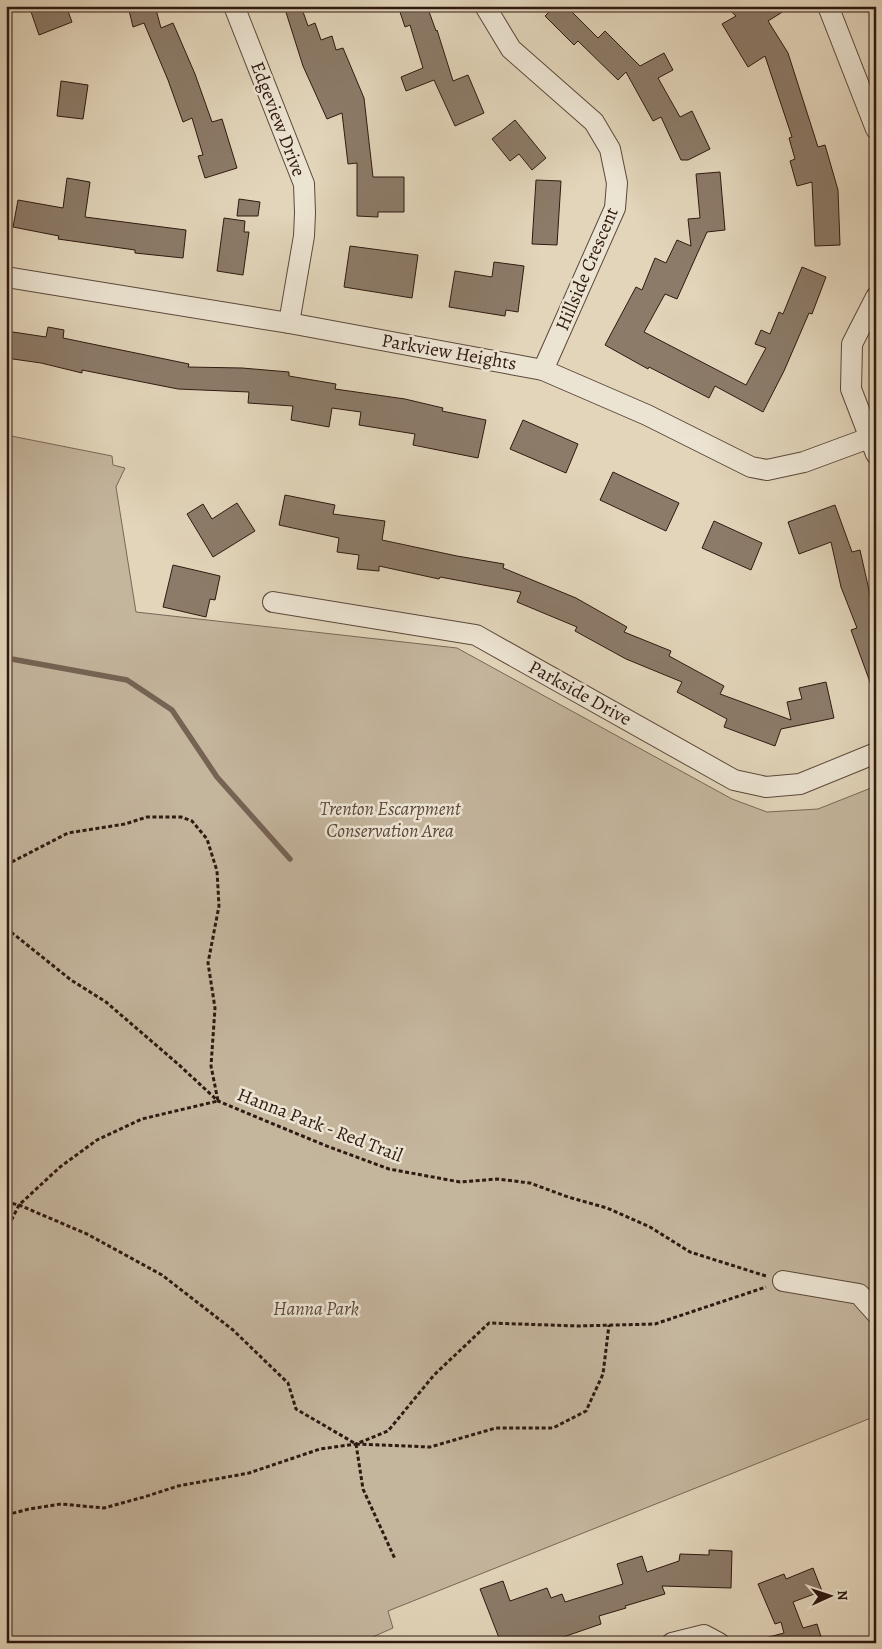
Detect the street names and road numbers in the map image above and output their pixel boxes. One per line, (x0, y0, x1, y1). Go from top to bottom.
street label: Edgeview Drive (244, 58, 312, 180)
street label: Hillside Crescent (549, 203, 625, 335)
street label: Parkview Heights (380, 327, 518, 377)
street label: Parkside Drive (524, 654, 636, 732)
street label: Hanna Park - Red Trail (234, 1081, 407, 1169)

